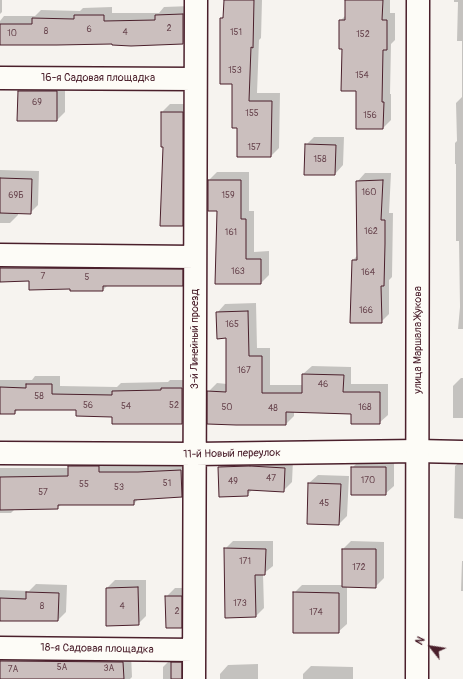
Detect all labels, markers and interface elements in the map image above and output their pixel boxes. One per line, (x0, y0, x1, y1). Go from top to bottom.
house number: 2 (166, 24, 172, 34)
house number: 6 (86, 25, 92, 35)
house number: 8 (44, 27, 48, 37)
house number: 4 (122, 28, 128, 38)
house number: 151 (230, 28, 242, 38)
house number: 10 (7, 29, 17, 39)
house number: 152 (356, 30, 370, 40)
house number: 153 (228, 66, 242, 76)
street label: 16-я Садовая площадка (41, 71, 155, 85)
house number: 154 (355, 71, 369, 81)
house number: 69 (32, 98, 42, 108)
house number: 155 (245, 109, 259, 119)
house number: 156 (363, 111, 377, 121)
house number: 157 (247, 143, 261, 153)
house number: 158 (314, 155, 326, 165)
house number: 160 (362, 188, 376, 198)
house number: 69Б (8, 191, 24, 201)
house number: 159 (221, 191, 235, 201)
house number: 162 (364, 227, 378, 237)
house number: 161 (225, 228, 237, 238)
house number: 163 (231, 267, 245, 277)
house number: 164 (361, 268, 375, 278)
house number: 7 (41, 272, 45, 282)
house number: 5 (85, 273, 89, 283)
street label: улица Маршала Жукова (411, 286, 425, 394)
street label: 3-й Линейный проезд (188, 289, 202, 389)
house number: 166 (359, 306, 373, 316)
house number: 165 (225, 320, 239, 330)
house number: 167 (237, 366, 251, 376)
house number: 46 (318, 380, 328, 390)
house number: 58 (34, 392, 44, 402)
house number: 56 (83, 401, 93, 411)
house number: 52 (169, 401, 179, 411)
house number: 54 (121, 402, 131, 412)
house number: 50 (221, 403, 233, 413)
house number: 168 (358, 403, 372, 413)
house number: 48 (268, 404, 278, 414)
street label: 11-й Новый переулок (183, 447, 281, 461)
house number: 47 (266, 474, 276, 484)
house number: 170 (361, 476, 375, 486)
house number: 49 (228, 477, 238, 487)
house number: 51 (163, 479, 171, 489)
house number: 55 (79, 480, 89, 490)
house number: 53 (114, 483, 124, 493)
house number: 57 (38, 488, 48, 498)
house number: 45 (319, 499, 329, 509)
house number: 171 (239, 557, 251, 567)
house number: 172 (352, 563, 366, 573)
house number: 173 (233, 599, 247, 609)
house number: 8 (40, 602, 44, 612)
house number: 4 (119, 602, 125, 612)
house number: 2 (174, 607, 180, 617)
house number: 174 (309, 608, 323, 618)
north arrow (411, 627, 451, 667)
text: N (413, 634, 428, 647)
street label: 18-я Садовая площадка (40, 641, 154, 657)
house number: 5А (57, 663, 67, 673)
house number: 3А (104, 664, 114, 674)
house number: 7А (8, 665, 18, 675)

